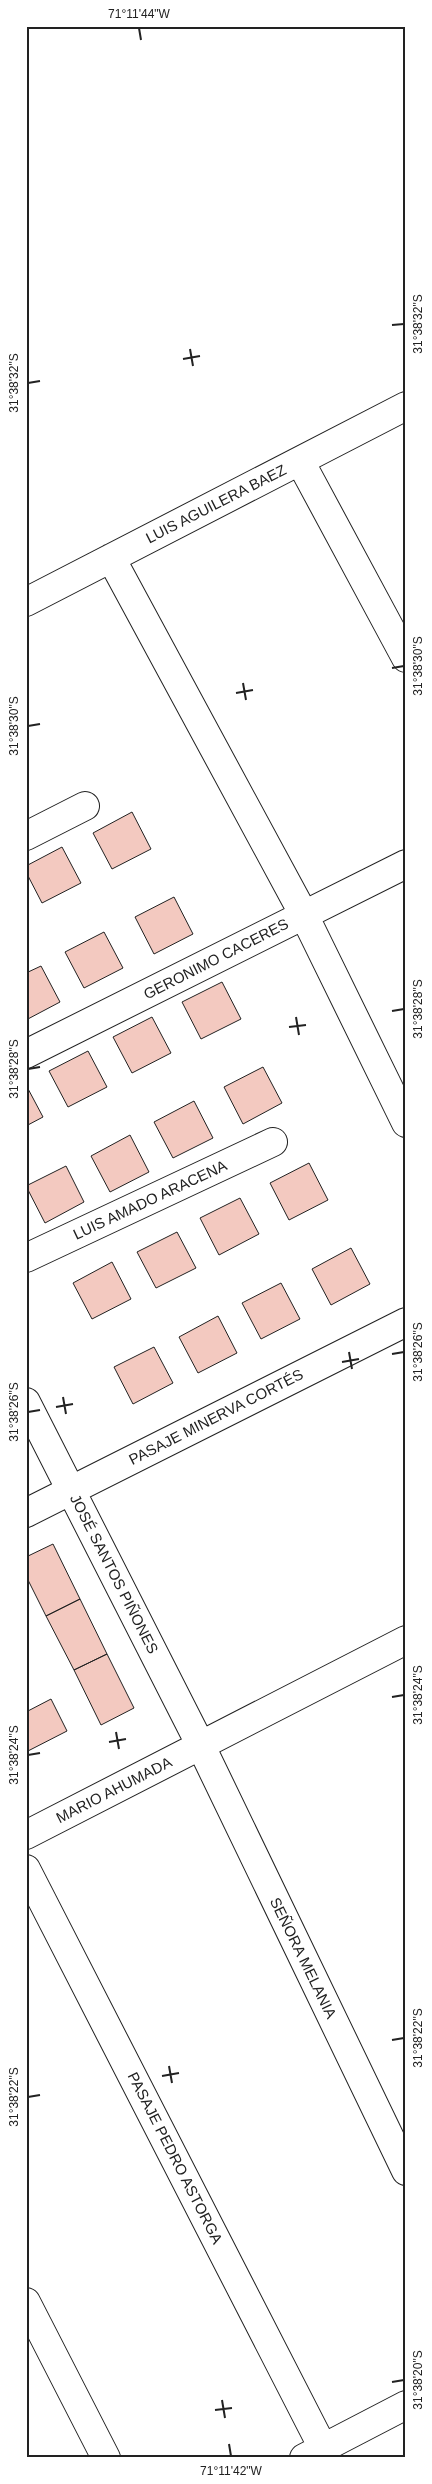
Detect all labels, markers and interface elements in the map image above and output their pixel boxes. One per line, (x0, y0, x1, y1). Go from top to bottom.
text: 71°11'44"W (108, 7, 171, 21)
text: 31°38'32"S (411, 294, 425, 354)
text: 31°38'32"S (7, 353, 21, 413)
street label: LUIS AGUILERA BAEZ (143, 461, 289, 546)
text: 31°38'30"S (411, 636, 425, 696)
text: 31°38'30"S (7, 696, 21, 756)
street label: GERONIMO CACERES (141, 915, 291, 1002)
text: 31°38'28"S (411, 979, 425, 1039)
text: 31°38'28"S (7, 1039, 21, 1099)
street label: LUIS AMADO ARACENA (70, 1156, 229, 1243)
text: 31°38'26"S (411, 1322, 425, 1382)
street label: PASAJE MINERVA CORTÉS (126, 1365, 306, 1468)
text: 31°38'26"S (7, 1382, 21, 1442)
street label: JOSÉ SANTOS PIÑONES (67, 1491, 162, 1656)
text: 31°38'24"S (411, 1665, 425, 1725)
text: 31°38'24"S (7, 1725, 21, 1785)
street label: MARIO AHUMADA (53, 1753, 174, 1826)
street label: SEÑORA MELANIA (267, 1894, 340, 2021)
text: 31°38'22"S (411, 2008, 425, 2068)
text: 31°38'22"S (7, 2067, 21, 2127)
street label: PASAJE PEDRO ASTORGA (125, 2069, 226, 2246)
text: 31°38'20"S (411, 2350, 425, 2410)
text: 71°11'42"W (200, 2464, 263, 2478)

